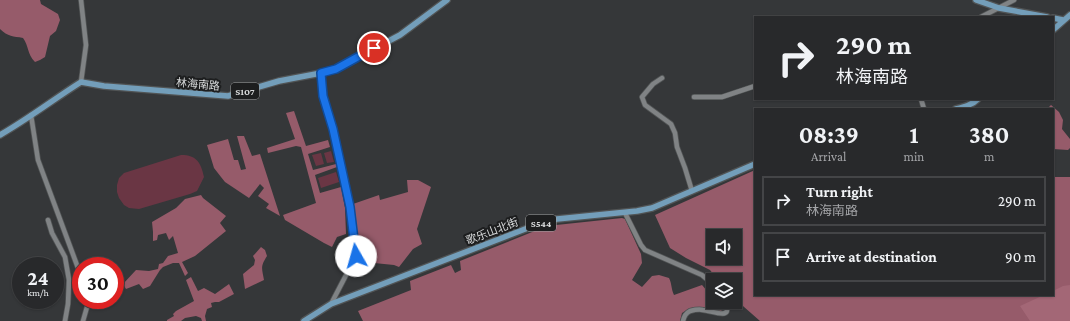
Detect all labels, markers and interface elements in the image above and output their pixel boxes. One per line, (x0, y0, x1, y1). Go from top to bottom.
text: 290 m (836, 29, 912, 60)
pin (357, 31, 391, 65)
icon: right (770, 32, 822, 84)
icon: arrive (363, 37, 385, 59)
text: 林海南路 (836, 67, 908, 87)
street label: 林海南路 (176, 76, 220, 92)
road number: S107 (231, 83, 259, 99)
text: 08:39 (799, 121, 859, 148)
text: 1 (909, 121, 918, 148)
text: 380 (969, 121, 1009, 148)
text: Arrival (811, 149, 846, 164)
text: min (903, 149, 924, 164)
text: m (984, 149, 994, 164)
text: Turn right (806, 184, 873, 200)
icon: right (772, 190, 794, 212)
text: 290 m (998, 193, 1036, 209)
text: 林海南路 (806, 203, 858, 218)
road number: S544 (526, 215, 556, 231)
street label: 歌乐山北街 (464, 216, 520, 246)
map controls (706, 229, 742, 309)
button: sound (706, 229, 742, 265)
position arrow (335, 235, 377, 277)
icon: arrive (772, 246, 794, 268)
text: Arrive at destination (806, 249, 937, 265)
text: 90 m (1005, 249, 1036, 265)
speed limit sign: 30 (72, 257, 124, 309)
text: 24 (28, 267, 48, 289)
button: layers (706, 273, 742, 309)
text: km/h (27, 287, 49, 298)

